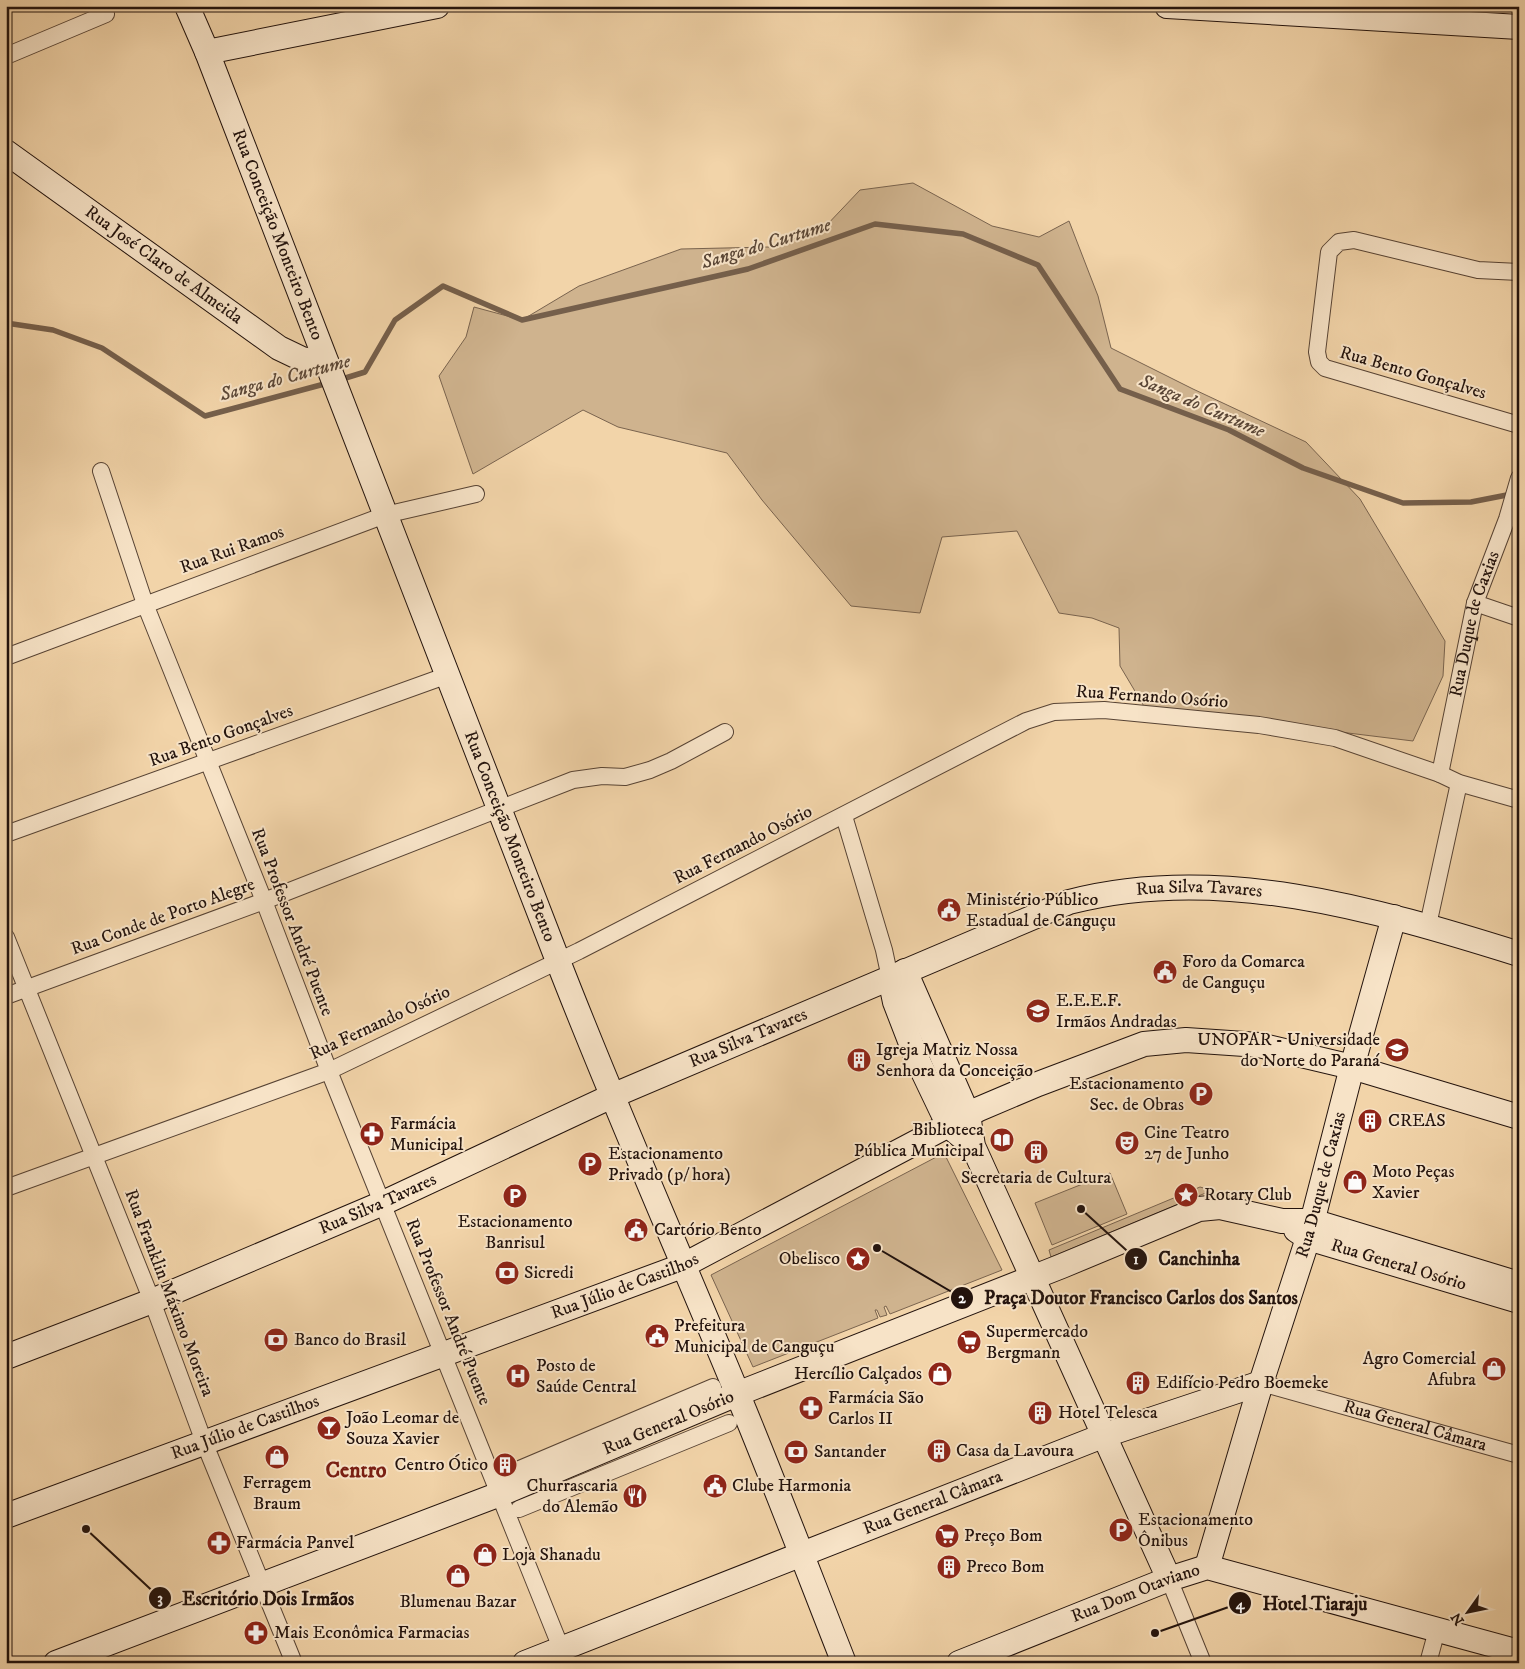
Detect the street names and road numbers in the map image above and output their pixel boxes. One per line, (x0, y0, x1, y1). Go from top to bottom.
street label: Rua Conceição Monteiro Bento (227, 126, 328, 344)
street label: Rua José Claro de Almeida (80, 201, 247, 329)
street label: Rua Bento Gonçalves (1337, 342, 1489, 404)
street label: Rua Rui Ramos (177, 521, 287, 579)
street label: Rua Duque de Caxias (1445, 548, 1505, 699)
street label: Rua Fernando Osório (1075, 681, 1229, 713)
street label: Rua Bento Gonçalves (146, 700, 296, 772)
street label: Rua Conceição Monteiro Bento (459, 728, 561, 945)
street label: Rua Fernando Osório (670, 800, 816, 889)
street label: Rua Professor André Puente (246, 825, 338, 1019)
street label: Rua Conde de Porto Alegre (68, 874, 258, 960)
street label: Rua Silva Tavares (1135, 876, 1264, 903)
street label: Rua Fernando Osório (306, 981, 454, 1065)
street label: Rua Silva Tavares (686, 1003, 811, 1073)
street label: Rua Duque de Caxias (1291, 1109, 1351, 1261)
street label: Rua Silva Tavares (316, 1169, 440, 1240)
street label: Rua Franklin Máximo Moreira (119, 1186, 219, 1400)
street label: Rua Professor André Puente (400, 1215, 496, 1409)
street label: Rua General Osório (1328, 1234, 1469, 1296)
street label: Rua Júlio de Castilhos (548, 1248, 703, 1325)
street label: Rua General Osório (600, 1385, 738, 1460)
street label: Rua Júlio de Castilhos (168, 1390, 322, 1465)
street label: Rua General Câmara (1341, 1396, 1490, 1457)
street label: Rua General Câmara (860, 1465, 1006, 1540)
street label: Rua Dom Otaviano (1068, 1559, 1203, 1628)

